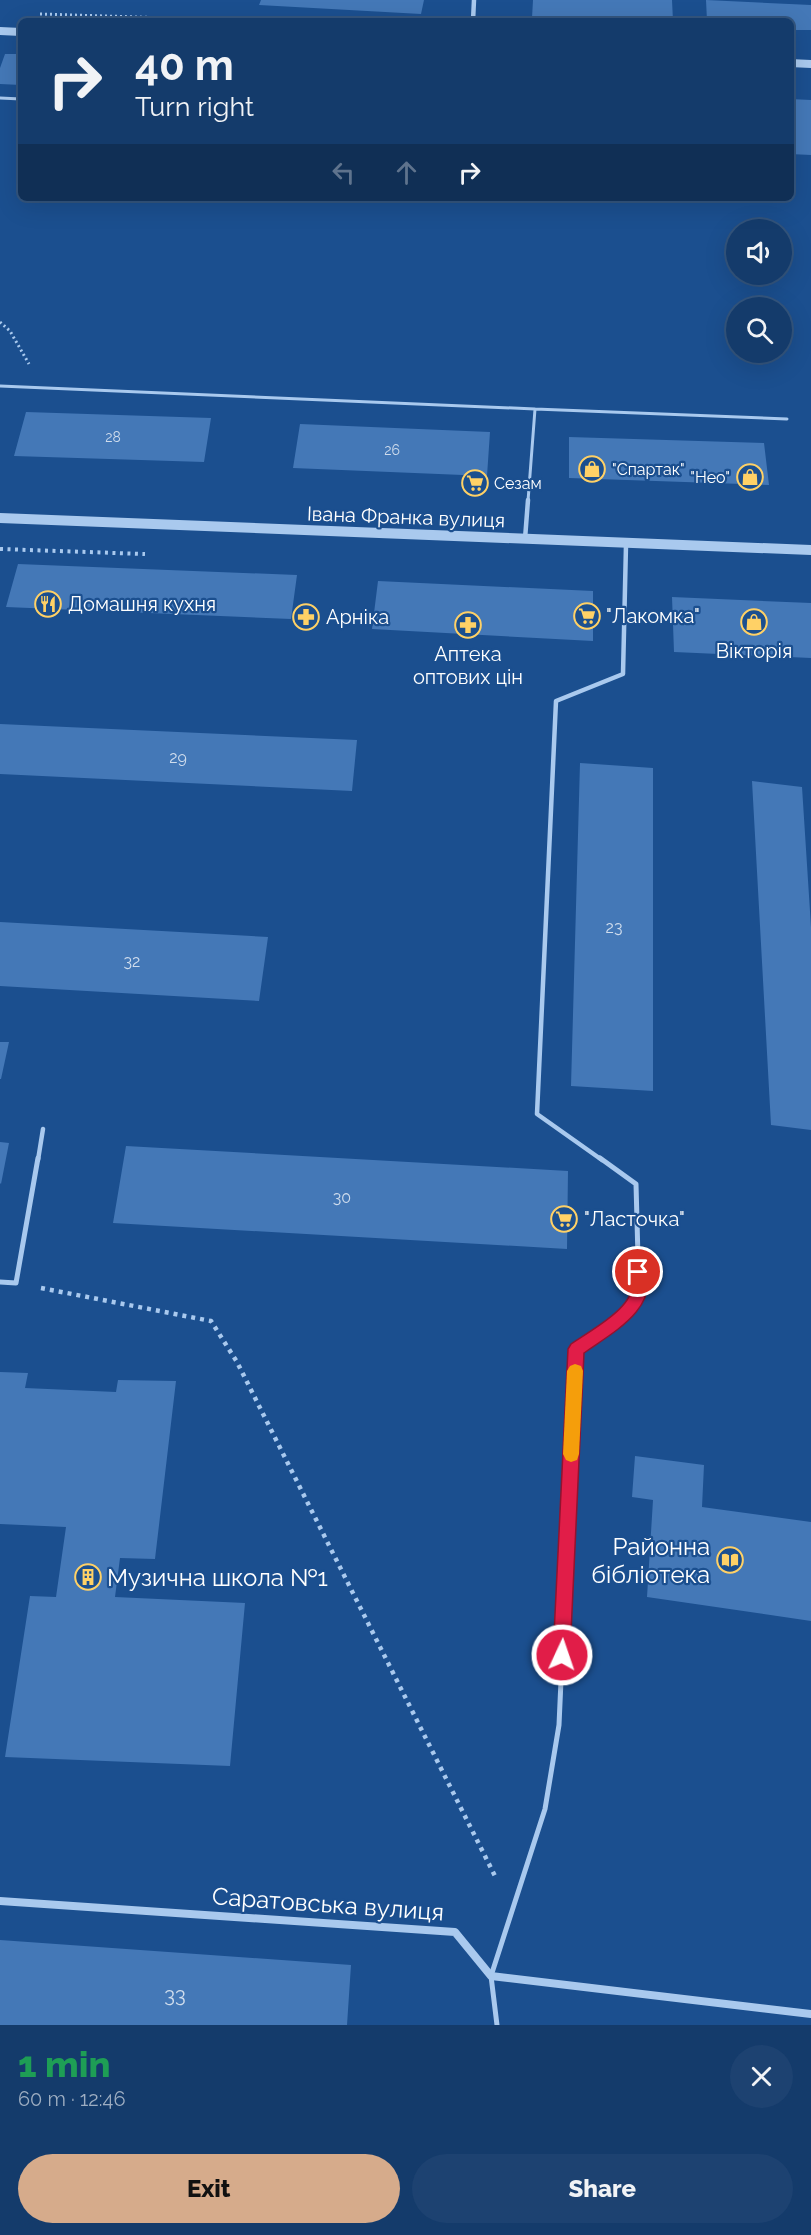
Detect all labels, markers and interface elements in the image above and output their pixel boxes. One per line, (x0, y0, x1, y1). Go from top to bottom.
text: 40 m (135, 41, 234, 90)
icon: right (36, 42, 114, 120)
text: Turn right (135, 91, 254, 122)
icon: left (327, 156, 360, 189)
icon: ahead (390, 156, 423, 189)
icon: right (453, 156, 486, 189)
map controls (726, 219, 792, 363)
button: sound (726, 219, 792, 285)
button: search (726, 297, 792, 363)
house number: 28 (105, 429, 121, 445)
house number: 26 (384, 442, 400, 458)
shop icon: "Спартак" (577, 454, 607, 484)
place label: "Спартак" (612, 460, 685, 479)
shop icon: "Нео" (735, 462, 765, 492)
supermarket icon: Сезам (460, 468, 490, 498)
place label: "Нео" (690, 468, 730, 487)
place label: Сезам (494, 474, 542, 493)
street label: Івана Франка вулиця (306, 502, 506, 532)
restaurant icon: Домашня кухня (33, 589, 63, 619)
place label: Домашня кухня (68, 592, 216, 616)
supermarket icon: "Лакомка" (572, 601, 602, 631)
pharmacy icon: Арніка (291, 602, 321, 632)
place label: "Лакомка" (606, 604, 700, 628)
place label: Арніка (326, 605, 389, 629)
shop icon: Вікторія (739, 607, 769, 637)
pharmacy icon: Аптека оптових цін (453, 610, 483, 640)
place label: Вікторія (716, 639, 792, 663)
place label: Аптека оптових цін (413, 642, 523, 689)
house number: 29 (169, 748, 187, 767)
house number: 23 (606, 918, 622, 937)
house number: 32 (124, 952, 140, 971)
house number: 30 (333, 1188, 351, 1207)
supermarket icon: "Ласточка" (549, 1204, 579, 1234)
place label: "Ласточка" (584, 1207, 685, 1231)
pin (612, 1246, 663, 1297)
icon: arrive (621, 1255, 654, 1288)
place label: Районна бібліотека (591, 1532, 710, 1589)
library icon: Районна бібліотека (715, 1545, 745, 1575)
building icon: Музична школа №1 (73, 1562, 103, 1592)
place label: Музична школа №1 (107, 1563, 328, 1592)
position arrow (530, 1623, 594, 1687)
street label: Саратовська вулиця (211, 1881, 445, 1927)
house number: 33 (164, 1983, 186, 2007)
text: 1 min (18, 2043, 110, 2085)
button: close (730, 2045, 793, 2108)
text: 60 m · 12:46 (18, 2087, 125, 2111)
button: Exit (18, 2154, 400, 2223)
button: Share (412, 2154, 793, 2223)

